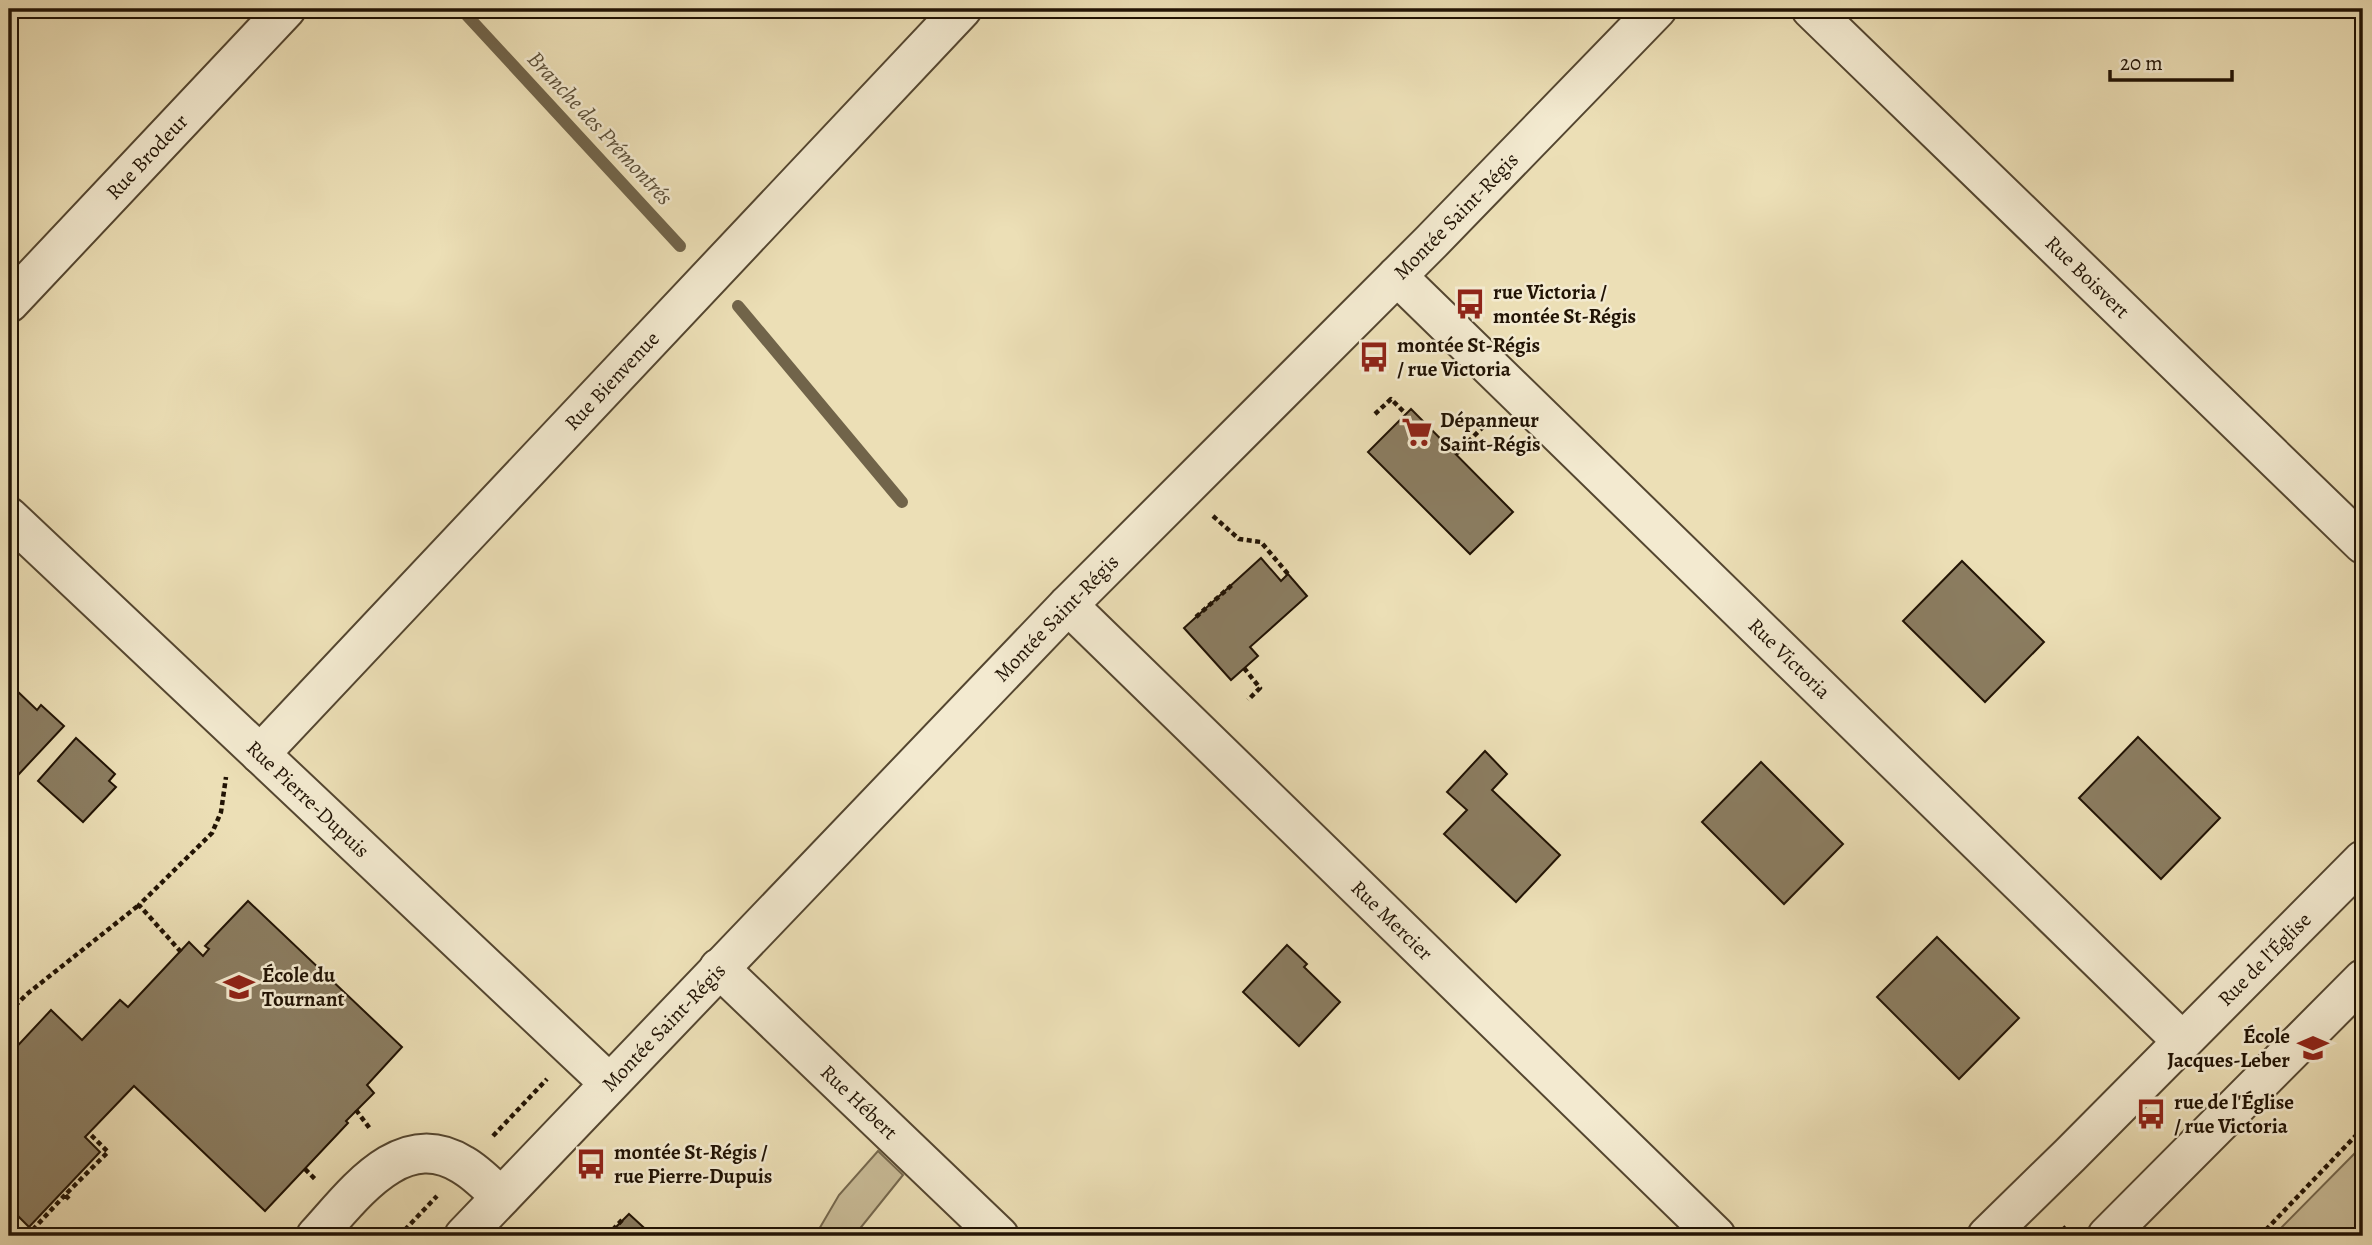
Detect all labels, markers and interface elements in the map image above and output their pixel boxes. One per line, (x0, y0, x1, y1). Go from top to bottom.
scale bar (2110, 38, 2232, 82)
water label: Branche des Prémontrés (520, 44, 680, 212)
text: 20 m (2120, 49, 2163, 77)
street label: Rue Brodeur (100, 108, 194, 206)
street label: Montée Saint-Régis (1387, 146, 1525, 286)
street label: Rue Boisvert (2039, 229, 2136, 325)
place label: rue Victoria / montée St-Régis (1493, 278, 1636, 330)
bus stop icon: rue Victoria / montée St-Régis (1453, 287, 1487, 321)
street label: Rue Bienvenue (558, 325, 665, 436)
place label: montée St-Régis / rue Victoria (1397, 331, 1540, 383)
bus stop icon: montée St-Régis / rue Victoria (1357, 340, 1391, 374)
place label: Dépanneur Saint-Régis (1440, 406, 1541, 458)
supermarket icon: Dépanneur Saint-Régis (1400, 415, 1434, 449)
street label: Montée Saint-Régis (988, 548, 1125, 688)
street label: Rue Victoria (1742, 612, 1837, 705)
street label: Rue Pierre-Dupuis (240, 734, 376, 864)
street label: Rue Mercier (1345, 874, 1439, 967)
street label: Rue de l'Église (2212, 906, 2317, 1012)
street label: Montée Saint-Régis (596, 957, 732, 1098)
place label: École du Tournant (262, 961, 345, 1013)
school or university icon: École du Tournant (222, 970, 256, 1004)
place label: École Jacques-Leber (2167, 1022, 2290, 1074)
school or university icon: École Jacques-Leber (2296, 1031, 2330, 1065)
street label: Rue Hébert (814, 1058, 904, 1146)
place label: rue de l'Église / rue Victoria (2174, 1088, 2294, 1140)
bus stop icon: rue de l'Église / rue Victoria (2134, 1097, 2168, 1131)
place label: montée St-Régis / rue Pierre-Dupuis (614, 1138, 772, 1190)
bus stop icon: montée St-Régis / rue Pierre-Dupuis (574, 1147, 608, 1181)

